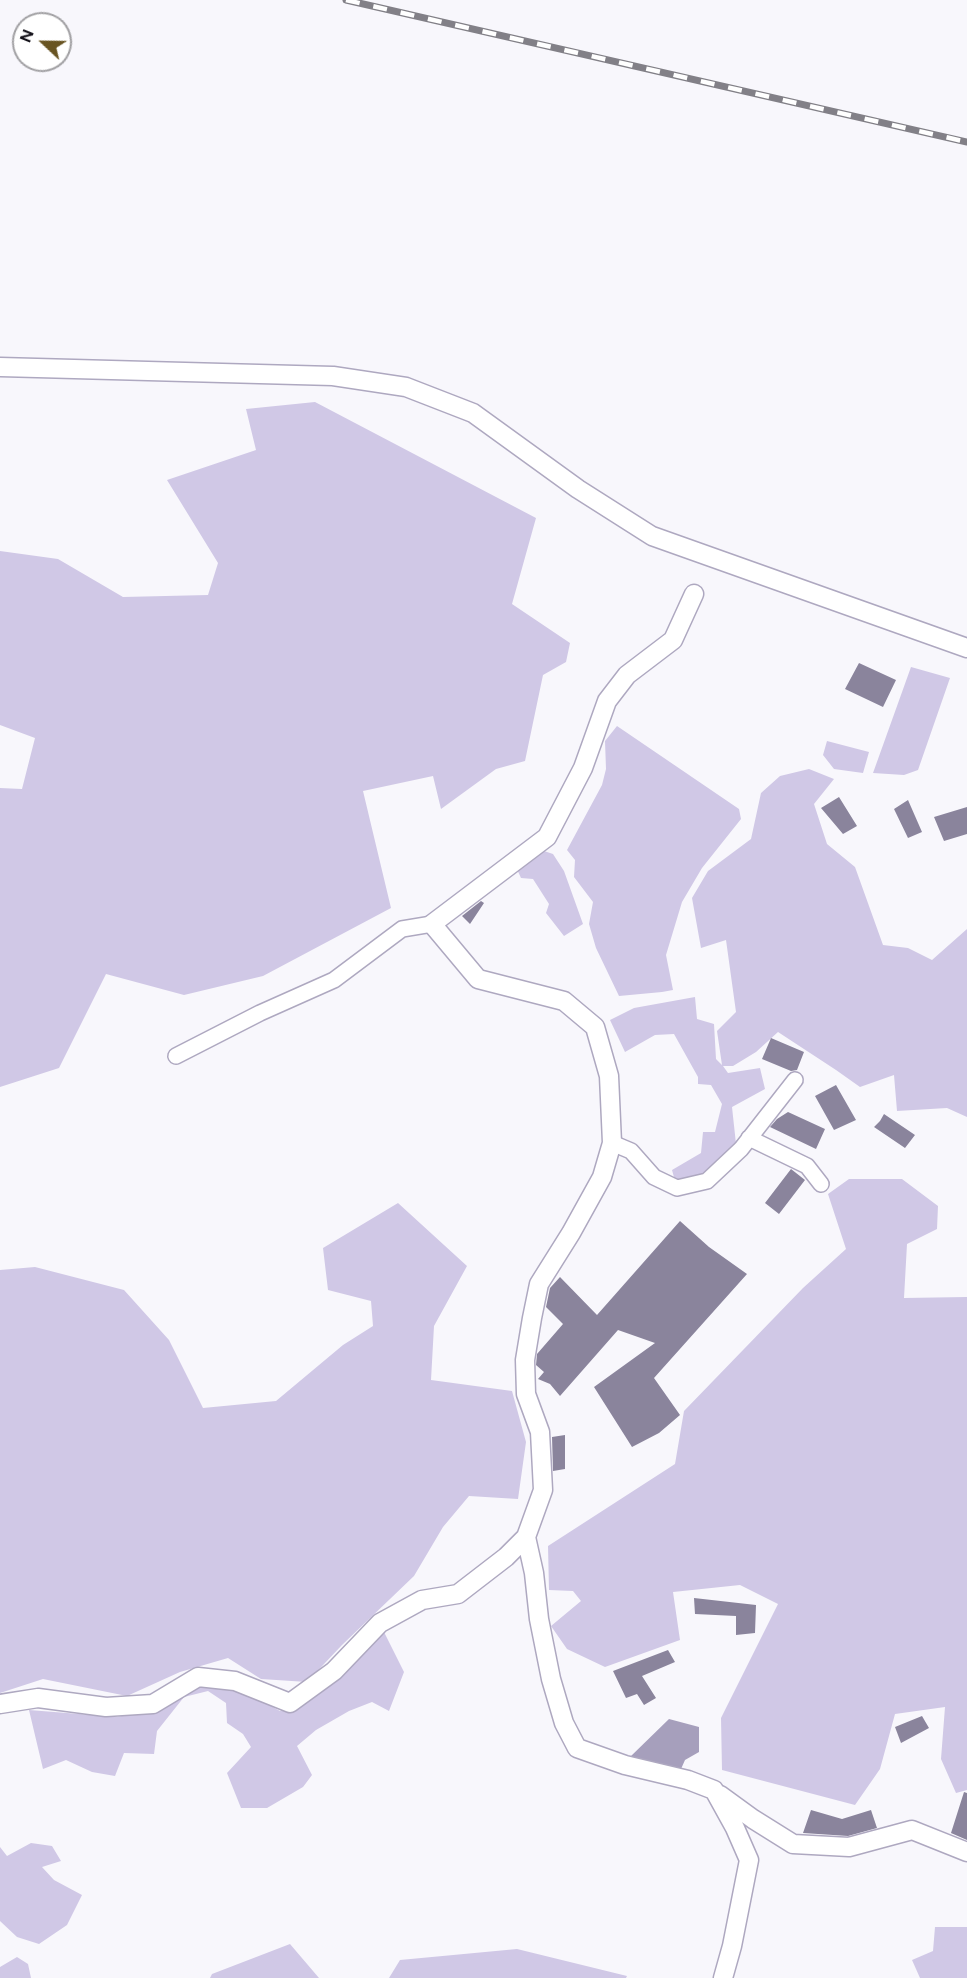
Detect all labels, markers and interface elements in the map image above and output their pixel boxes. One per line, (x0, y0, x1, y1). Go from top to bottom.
north arrow (12, 12, 72, 72)
text: N (16, 27, 38, 45)

